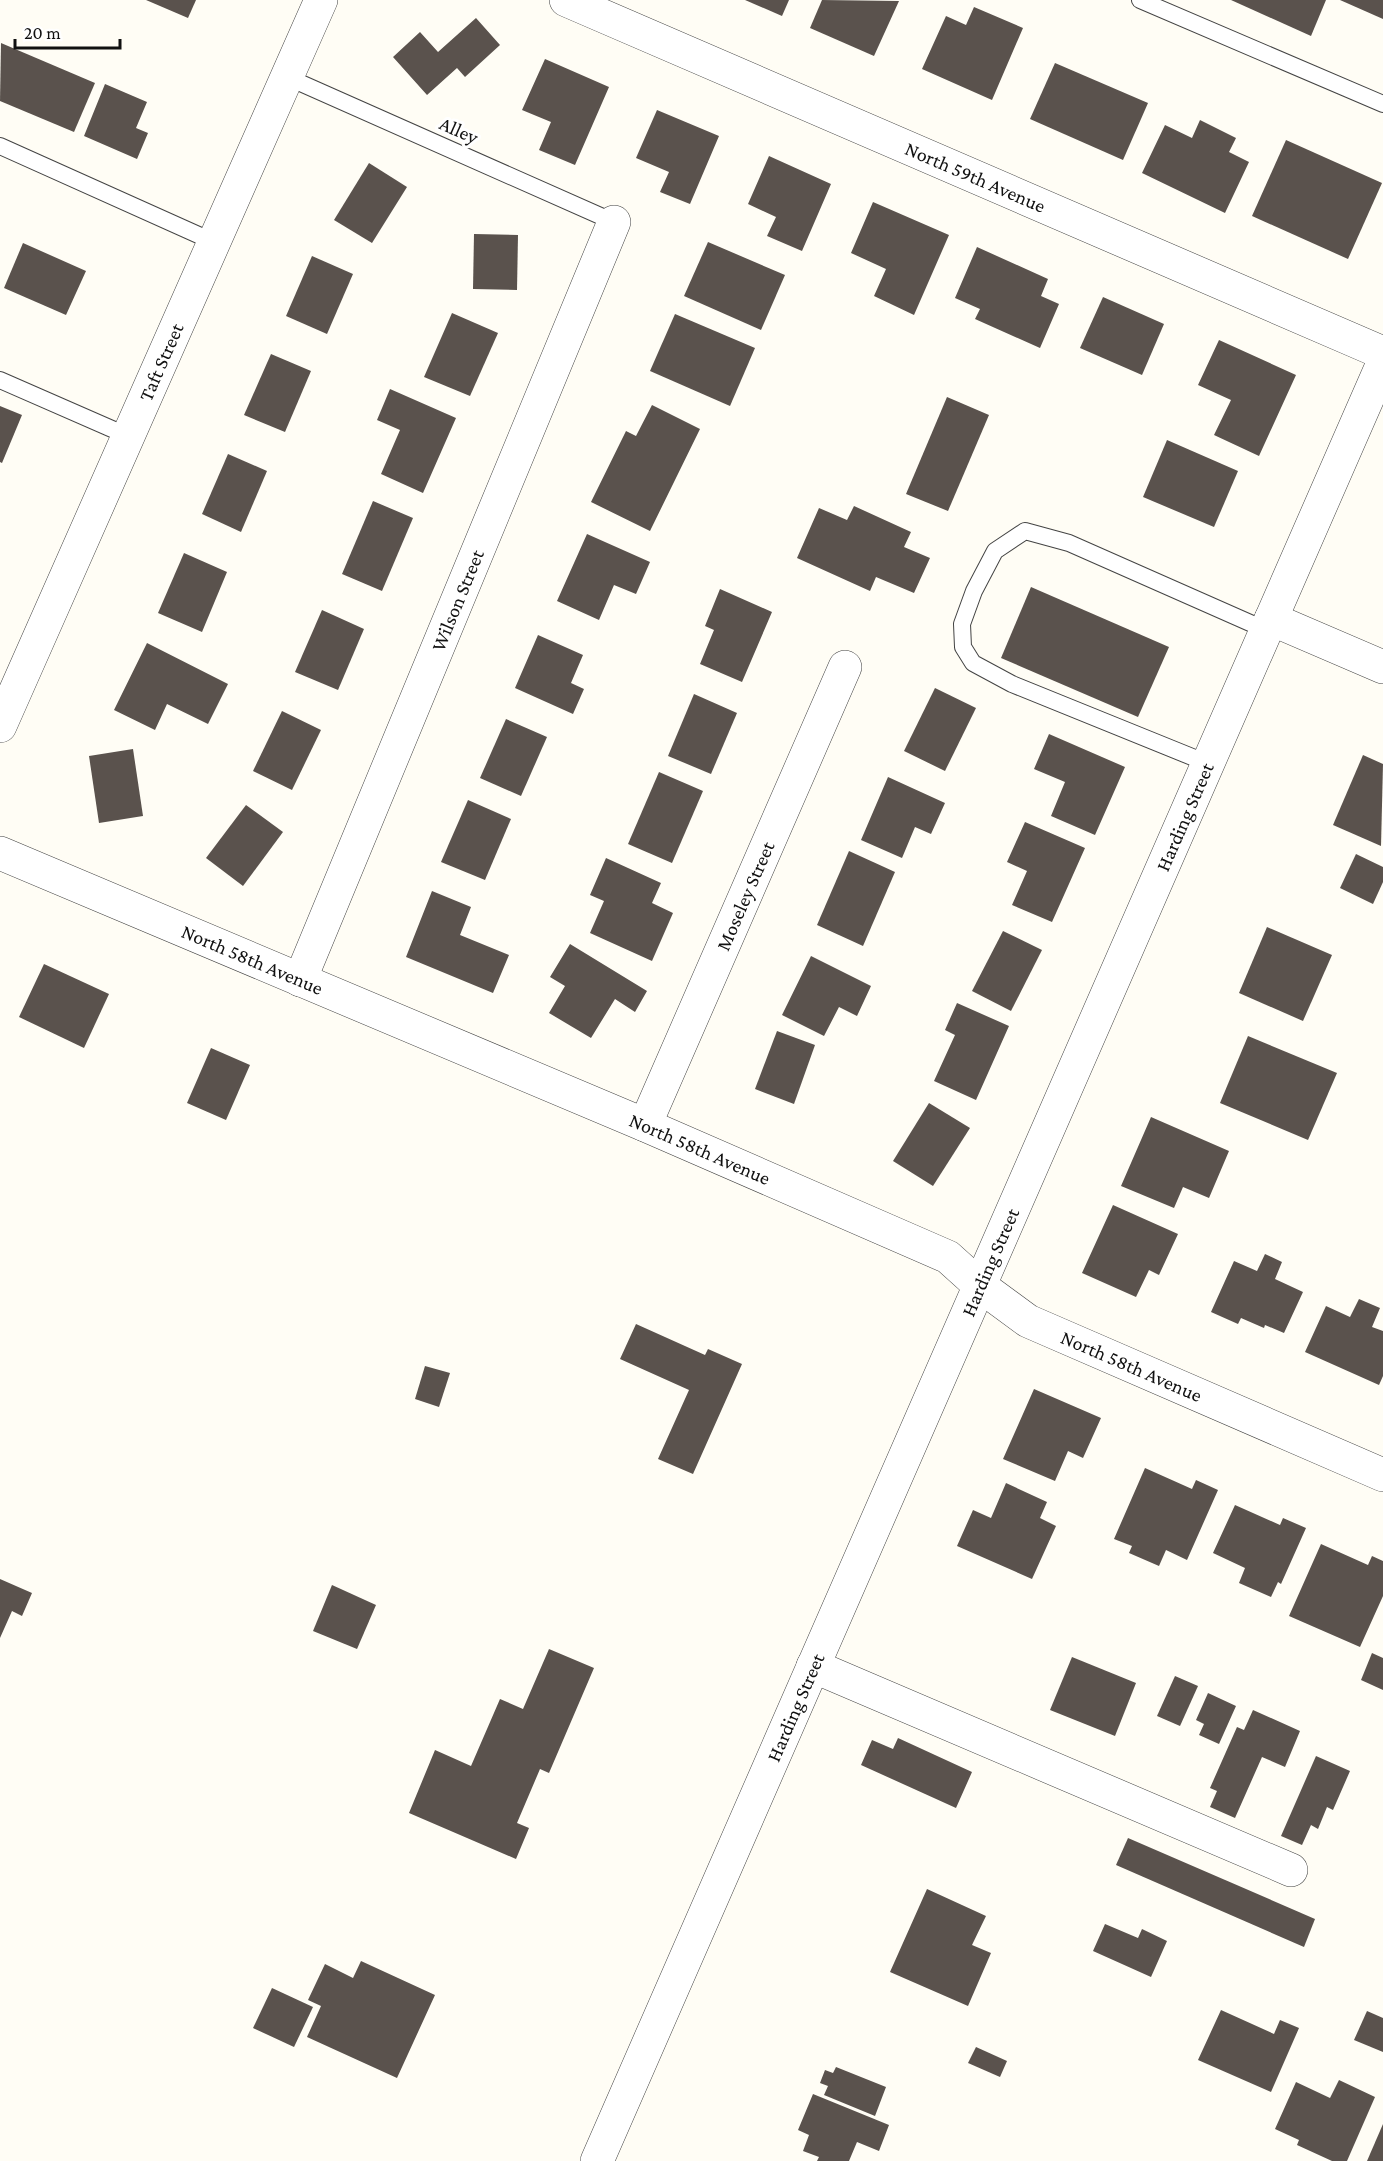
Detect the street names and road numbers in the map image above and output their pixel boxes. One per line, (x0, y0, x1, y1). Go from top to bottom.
street label: Alley (436, 112, 482, 149)
street label: North 59th Avenue (902, 137, 1049, 217)
street label: Taft Street (134, 319, 188, 404)
street label: Wilson Street (427, 546, 488, 654)
street label: Harding Street (1151, 759, 1218, 874)
street label: Moseley Street (712, 838, 779, 954)
street label: North 58th Avenue (178, 920, 327, 999)
street label: North 58th Avenue (626, 1109, 774, 1189)
street label: Harding Street (957, 1204, 1023, 1320)
street label: North 58th Avenue (1058, 1326, 1206, 1406)
street label: Harding Street (762, 1650, 829, 1765)

